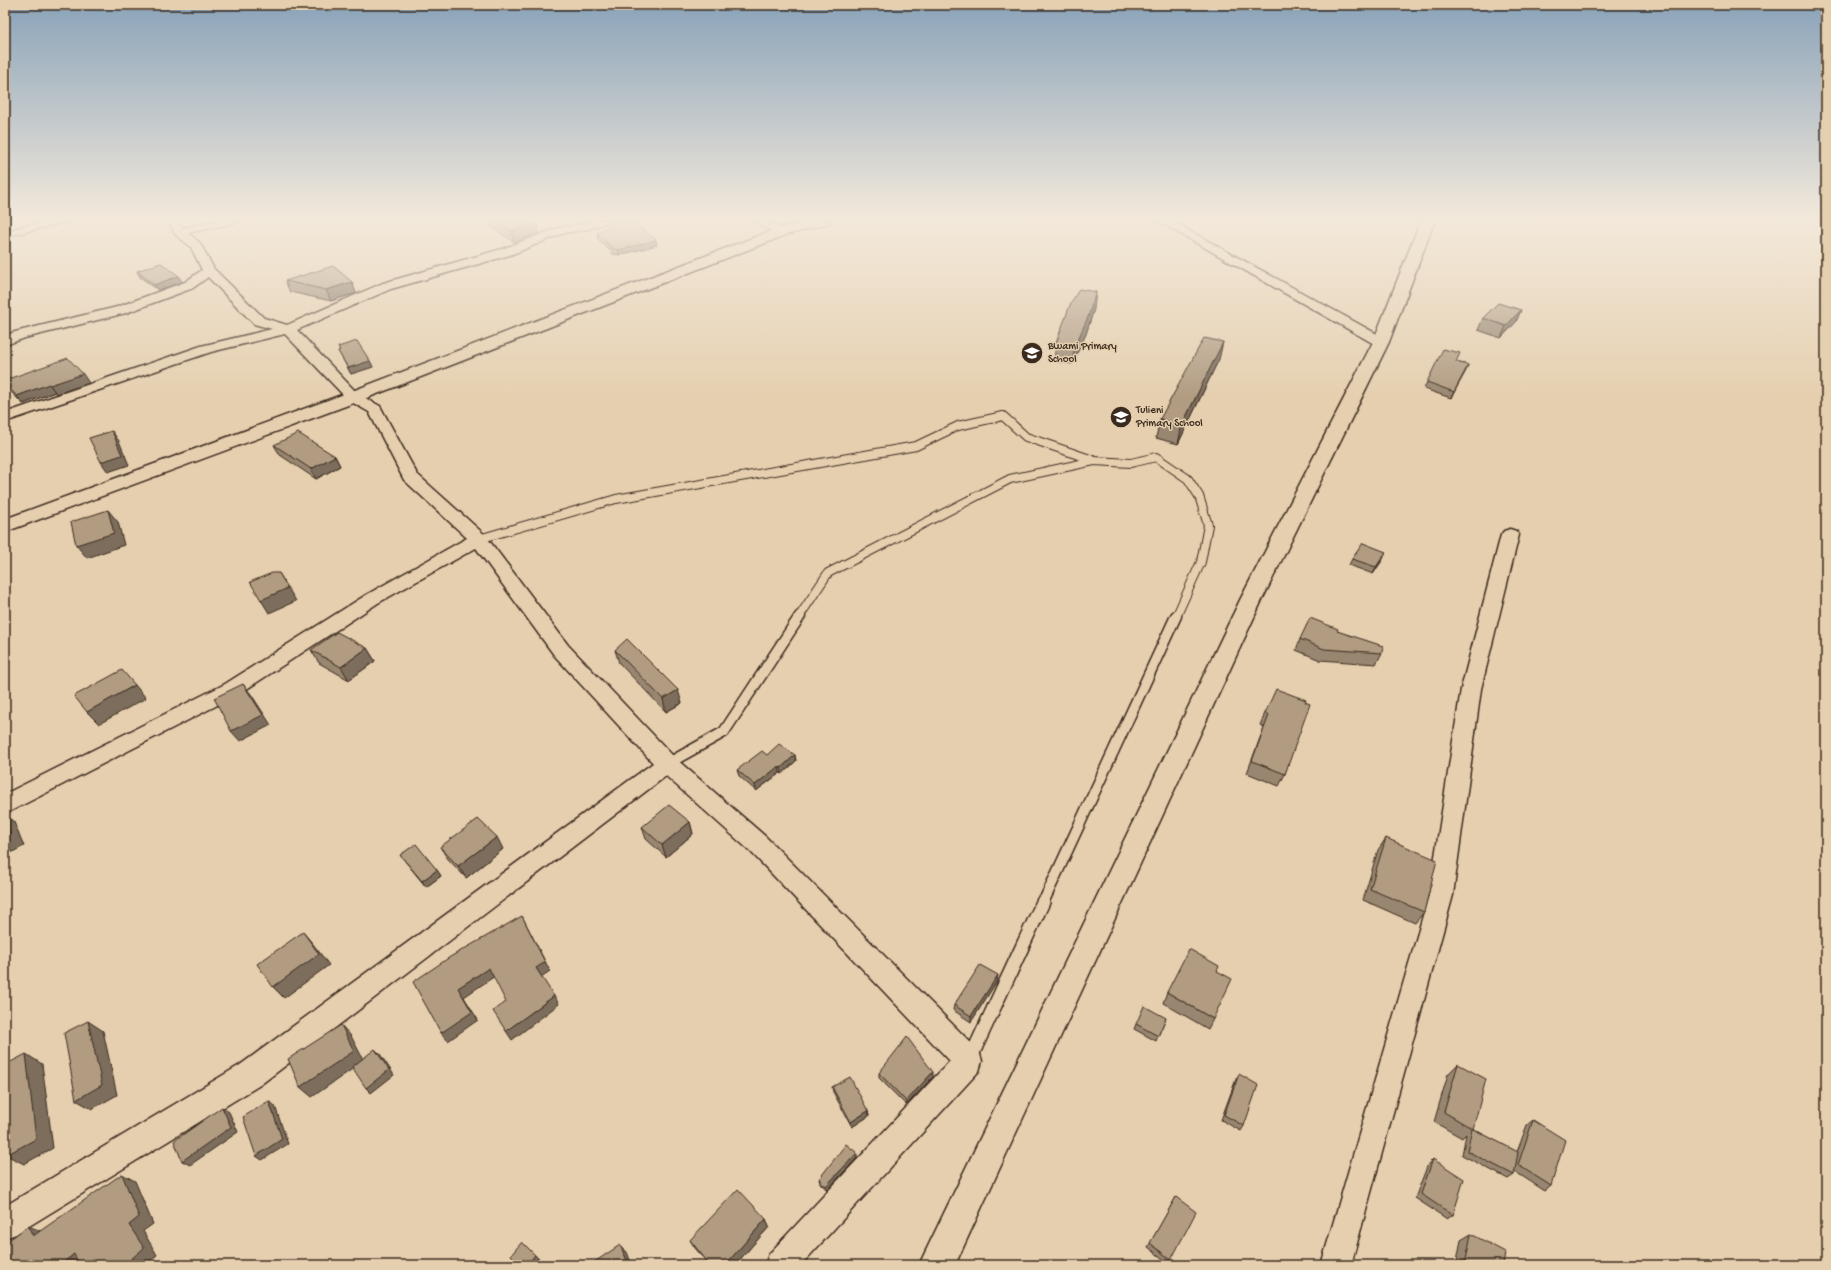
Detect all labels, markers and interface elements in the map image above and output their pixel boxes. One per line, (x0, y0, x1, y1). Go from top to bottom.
school or university icon: Bwami Primary School (1019, 340, 1045, 366)
place label: Bwami Primary School (1047, 341, 1117, 366)
school or university icon: Tulieni Primary School (1108, 404, 1134, 430)
place label: Tulieni Primary School (1135, 405, 1203, 430)

